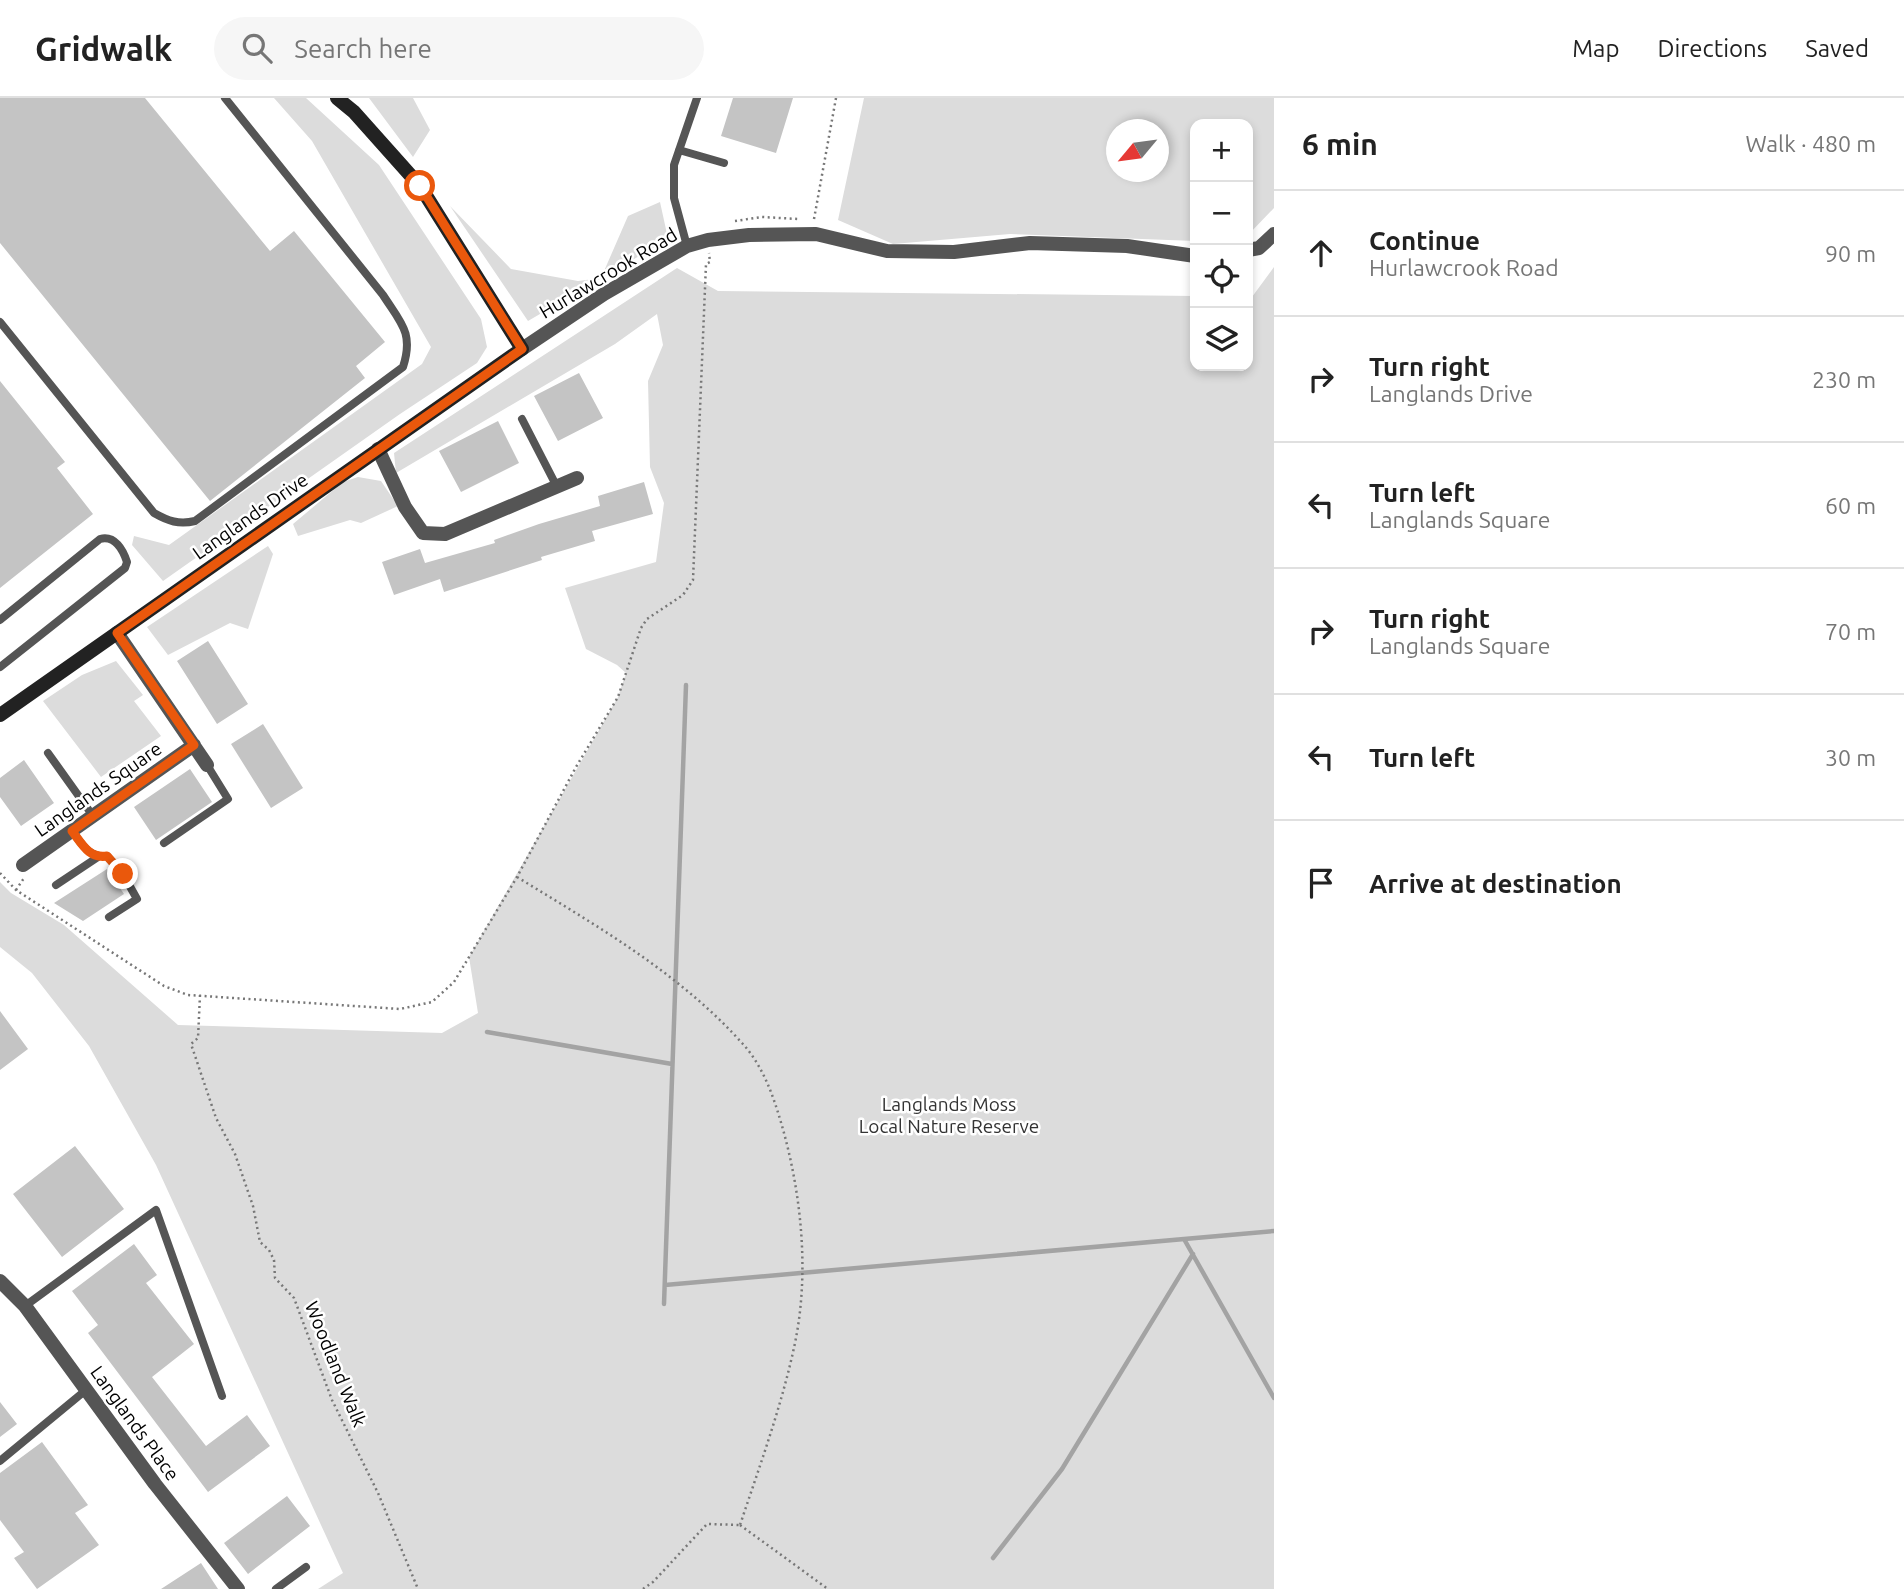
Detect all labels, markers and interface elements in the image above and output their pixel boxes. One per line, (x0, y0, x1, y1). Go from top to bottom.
search box (214, 17, 704, 80)
icon: search (238, 29, 276, 67)
text: Gridwalk (35, 30, 172, 67)
text: Search here (294, 34, 432, 63)
text: Map (1572, 35, 1619, 62)
text: Directions (1657, 35, 1767, 62)
text: Saved (1805, 35, 1869, 62)
north arrow (1106, 119, 1169, 182)
map controls (1190, 119, 1253, 371)
button: + (1190, 119, 1253, 182)
text: 6 min (1302, 127, 1378, 161)
text: Walk · 480 m (1745, 131, 1876, 156)
route start (404, 170, 435, 201)
button: − (1190, 182, 1253, 245)
street label: Hurlawcrook Road (535, 223, 681, 323)
text: Continue (1369, 226, 1480, 255)
icon: ahead (1302, 234, 1340, 272)
text: 90 m (1825, 241, 1876, 266)
button: locate (1190, 245, 1253, 308)
text: Hurlawcrook Road (1369, 255, 1559, 280)
button: layers (1190, 308, 1253, 371)
text: Turn right (1369, 352, 1490, 381)
icon: right (1302, 360, 1340, 398)
text: 230 m (1812, 367, 1876, 392)
text: Langlands Drive (1369, 381, 1533, 406)
street label: Langlands Drive (188, 468, 312, 564)
text: Turn left (1369, 478, 1475, 507)
icon: left (1302, 486, 1340, 524)
text: 60 m (1825, 493, 1876, 518)
text: Langlands Square (1369, 507, 1551, 532)
text: Turn right (1369, 604, 1490, 633)
icon: right (1302, 612, 1340, 650)
text: 70 m (1825, 619, 1876, 644)
text: Langlands Square (1369, 633, 1551, 658)
street label: Langlands Square (30, 737, 166, 841)
icon: left (1302, 738, 1340, 776)
text: Turn left (1369, 743, 1475, 772)
text: 30 m (1825, 745, 1876, 770)
route end (107, 858, 138, 889)
icon: arrive (1302, 864, 1340, 902)
text: Arrive at destination (1369, 869, 1622, 898)
park label: Langlands Moss Local Nature Reserve (859, 1093, 1039, 1137)
street label: Woodland Walk (301, 1298, 371, 1430)
street label: Langlands Place (86, 1362, 184, 1484)

